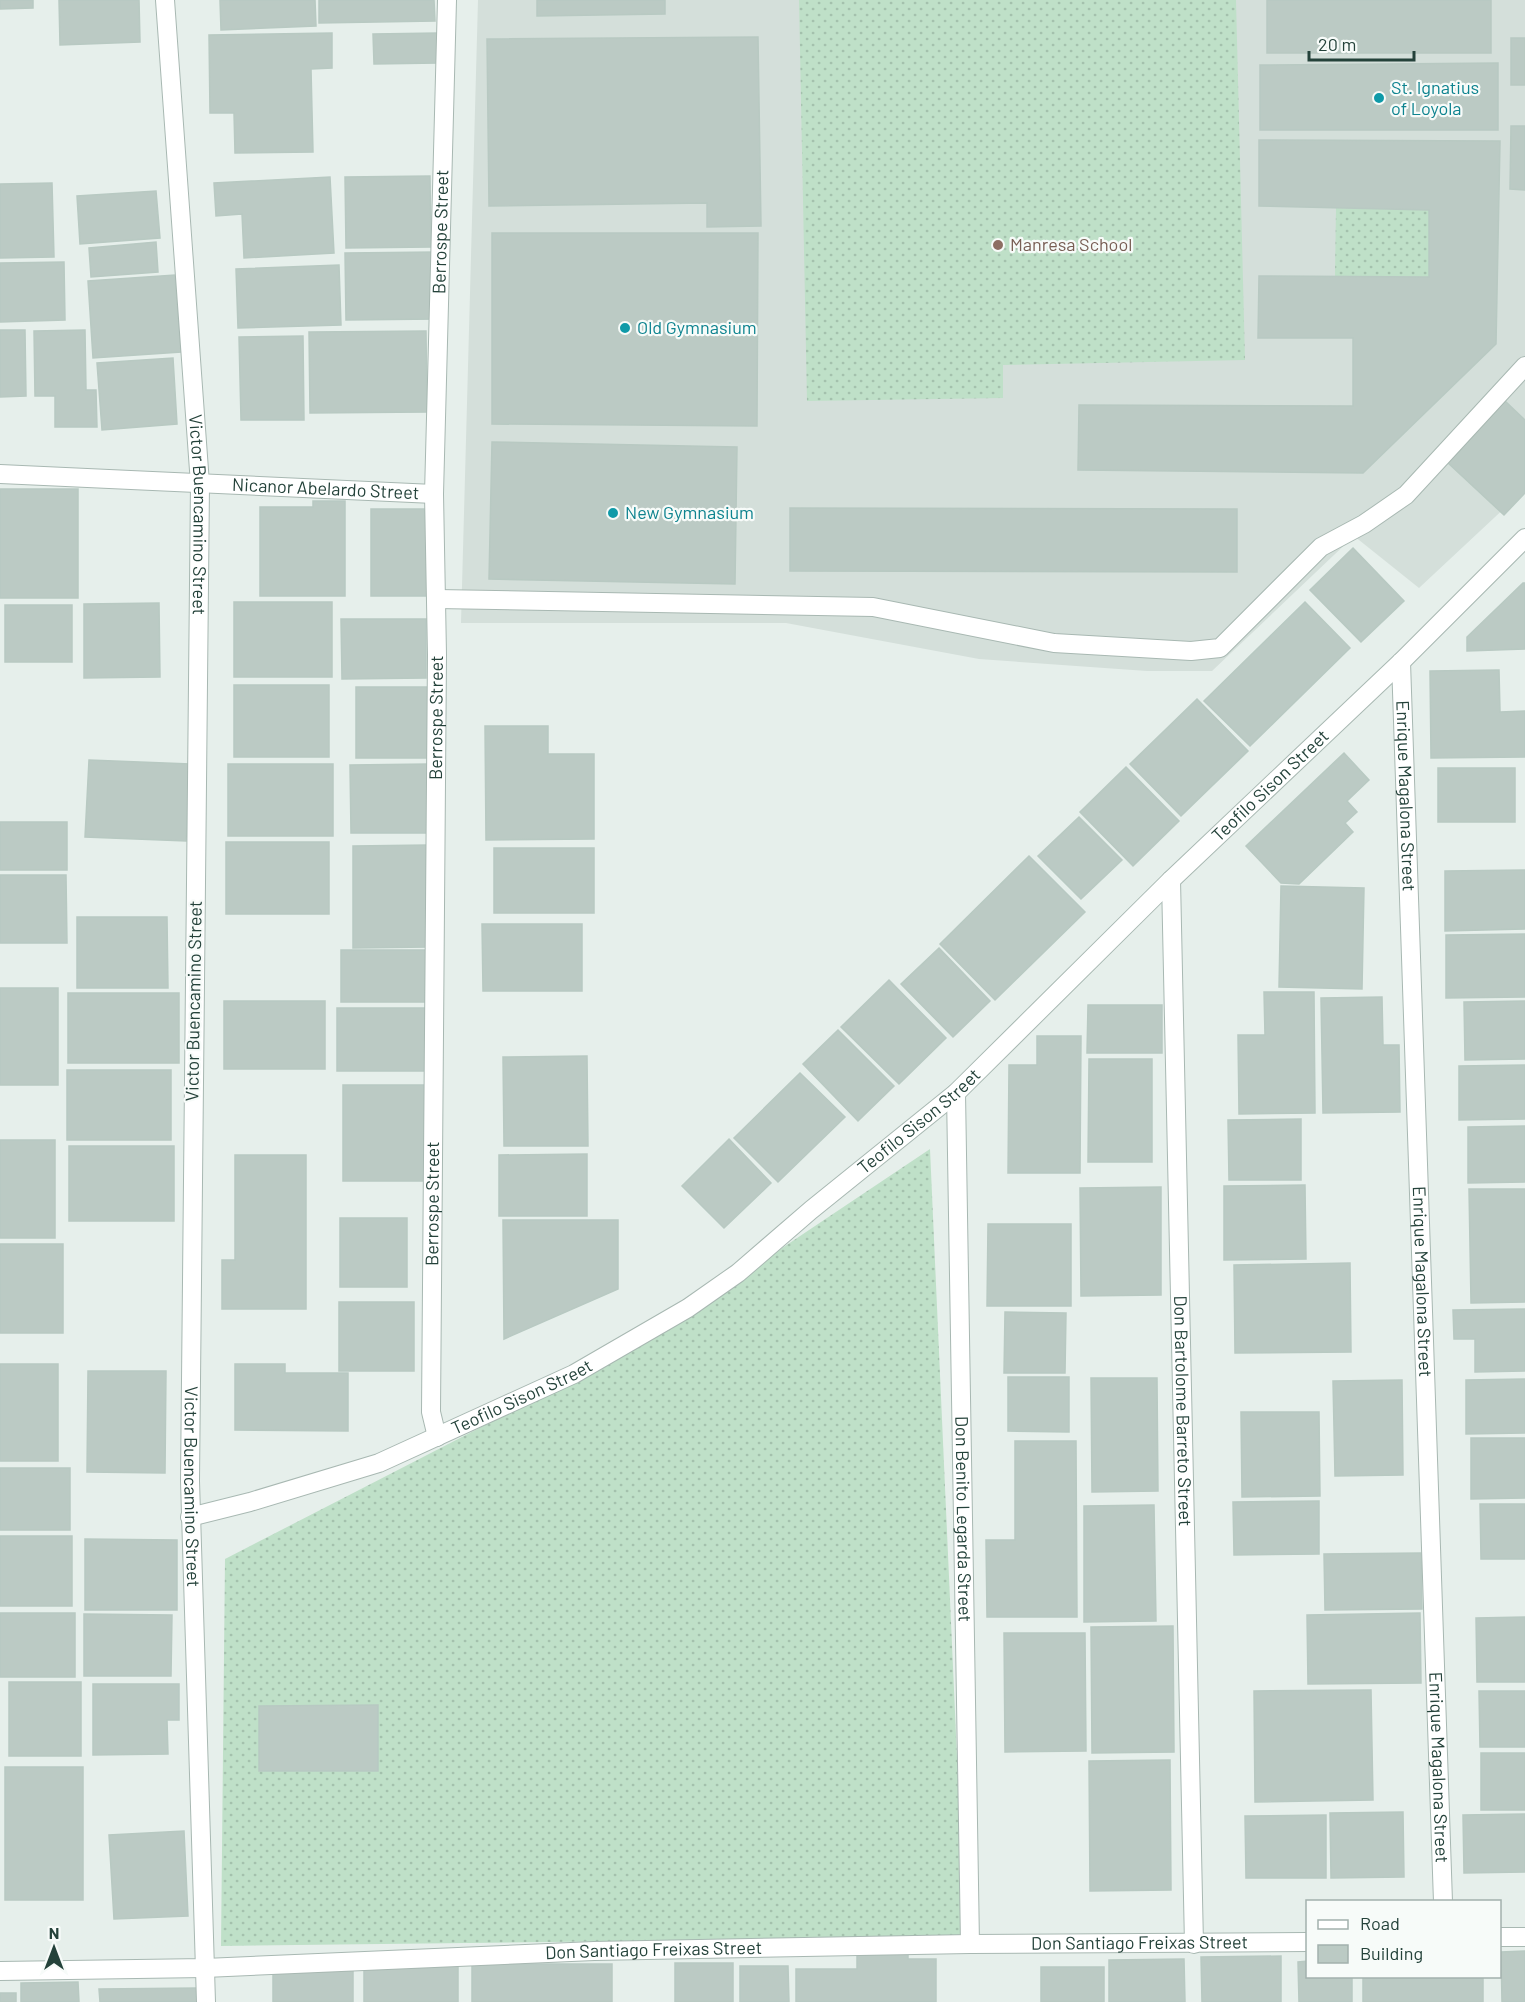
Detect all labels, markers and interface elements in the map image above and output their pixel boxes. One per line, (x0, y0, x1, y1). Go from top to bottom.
scale bar (1309, 24, 1414, 62)
text: 20 m (1318, 33, 1356, 55)
place label: St. Ignatius of Loyola (1391, 76, 1479, 119)
marker: St. Ignatius of Loyola (1372, 91, 1386, 105)
street label: Berrospe Street (427, 169, 453, 294)
place label: Manresa School (1010, 233, 1132, 255)
marker: Manresa School (991, 238, 1005, 252)
place label: Old Gymnasium (637, 316, 757, 338)
marker: Old Gymnasium (618, 321, 632, 335)
street label: Victor Buencamino Street (185, 414, 212, 615)
street label: Nicanor Abelardo Street (232, 473, 420, 503)
place label: New Gymnasium (625, 501, 754, 523)
marker: New Gymnasium (606, 506, 620, 520)
street label: Berrospe Street (424, 655, 447, 780)
street label: Enrique Magalona Street (1392, 700, 1421, 892)
street label: Teofilo Sison Street (1207, 724, 1333, 846)
street label: Victor Buencamino Street (180, 900, 206, 1102)
street label: Teofilo Sison Street (853, 1063, 984, 1178)
street label: Berrospe Street (420, 1141, 443, 1266)
street label: Enrique Magalona Street (1409, 1186, 1437, 1377)
street label: Don Bartolome Barreto Street (1170, 1295, 1197, 1527)
street label: Teofilo Sison Street (448, 1354, 596, 1439)
street label: Victor Buencamino Street (180, 1386, 205, 1587)
street label: Don Benito Legarda Street (951, 1416, 977, 1622)
street label: Enrique Magalona Street (1425, 1671, 1454, 1863)
legend (1306, 1900, 1501, 1978)
text: Road (1360, 1912, 1400, 1934)
north arrow (24, 1918, 84, 1978)
text: N (49, 1923, 59, 1942)
street label: Don Santiago Freixas Street (1031, 1930, 1248, 1954)
street label: Don Santiago Freixas Street (545, 1936, 762, 1963)
text: Building (1360, 1942, 1423, 1964)

